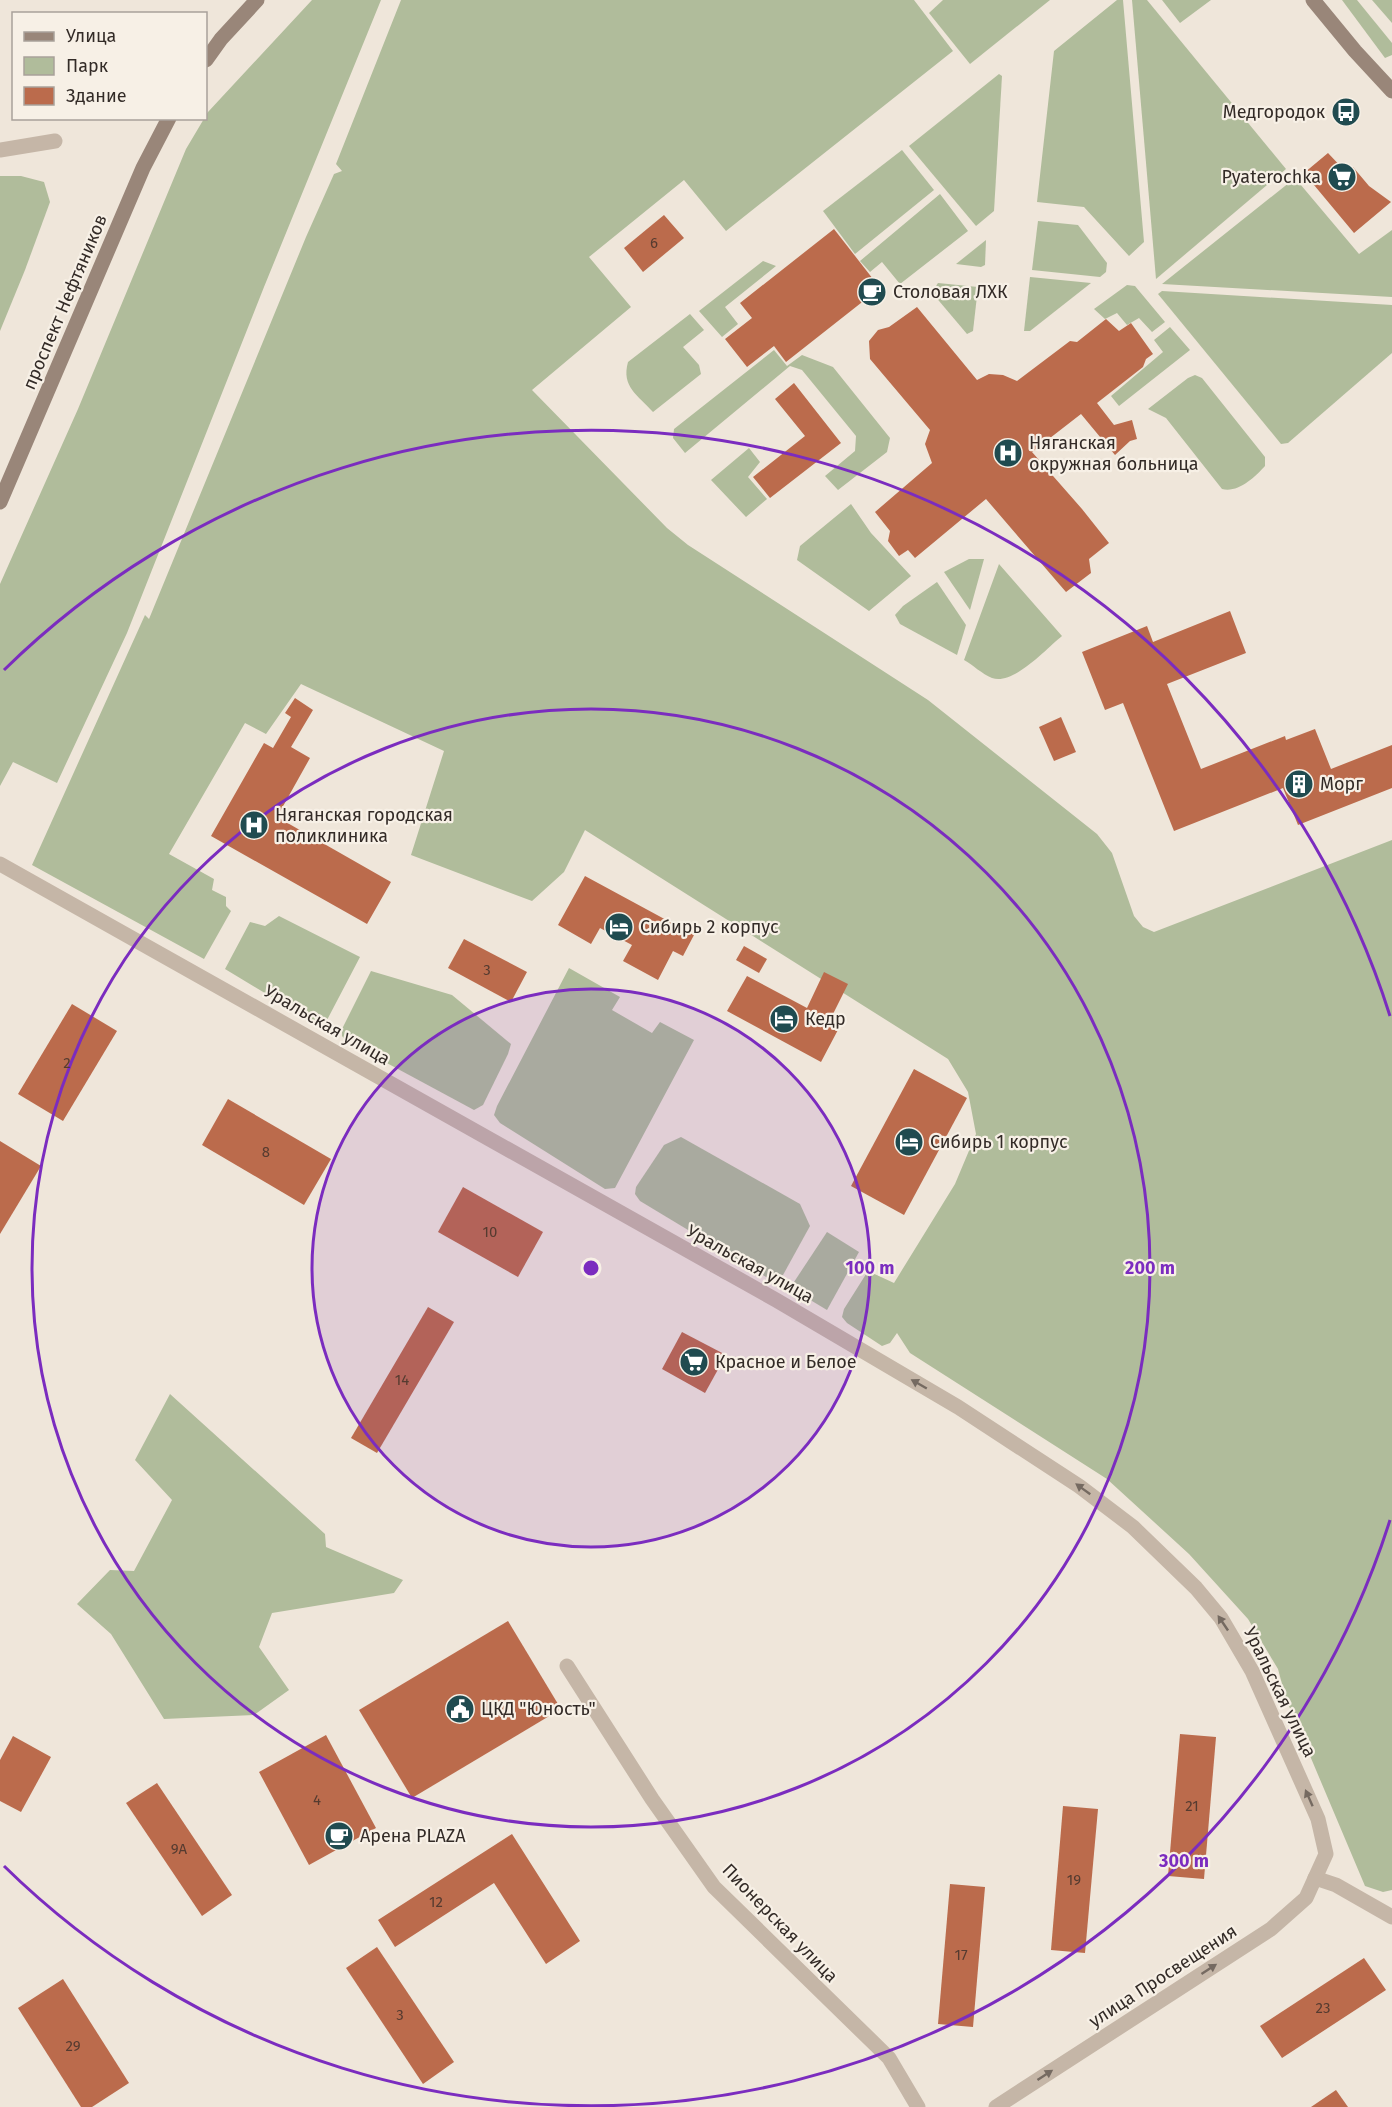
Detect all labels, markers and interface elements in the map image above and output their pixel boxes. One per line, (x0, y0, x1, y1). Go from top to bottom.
legend (12, 12, 207, 120)
text: Улица (66, 25, 116, 47)
text: Парк (66, 55, 109, 77)
text: Здание (66, 85, 127, 107)
bus stop icon: Медгородок (1330, 96, 1362, 128)
place label: Медгородок (1223, 101, 1326, 123)
supermarket icon: Pyaterochka (1326, 161, 1358, 193)
place label: Pyaterochka (1221, 166, 1321, 188)
street label: проспект Нефтяников (18, 211, 112, 393)
house number: 6 (650, 234, 658, 252)
cafe icon: Столовая ЛХК (856, 276, 888, 308)
place label: Столовая ЛХК (893, 281, 1008, 303)
place label: Няганская окружная больница (1029, 432, 1199, 475)
hospital icon: Няганская окружная больница (992, 437, 1024, 469)
building icon: Морг (1283, 768, 1315, 800)
place label: Морг (1320, 773, 1363, 795)
place label: Няганская городская поликлиника (275, 804, 453, 847)
hospital icon: Няганская городская поликлиника (238, 809, 270, 841)
hotel icon: Сибирь 2 корпус (603, 911, 635, 943)
place label: Сибирь 2 корпус (640, 916, 779, 938)
house number: 3 (483, 961, 491, 979)
street label: Уральская улица (260, 980, 394, 1070)
hotel icon: Кедр (768, 1003, 800, 1035)
place label: Кедр (805, 1008, 846, 1030)
house number: 2 (63, 1054, 71, 1072)
hotel icon: Сибирь 1 корпус (893, 1126, 925, 1158)
place label: Сибирь 1 корпус (930, 1131, 1068, 1153)
house number: 8 (262, 1143, 270, 1161)
street label: Уральская улица (683, 1220, 817, 1308)
house number: 10 (483, 1223, 497, 1241)
text: 100 m (846, 1257, 894, 1279)
text: 200 m (1125, 1257, 1175, 1279)
centre of rings (581, 1258, 601, 1278)
supermarket icon: Красное и Белое (678, 1346, 710, 1378)
place label: Красное и Белое (715, 1351, 857, 1373)
house number: 14 (395, 1371, 409, 1389)
one-way arrow (910, 1379, 927, 1389)
one-way arrow (1075, 1483, 1091, 1495)
one-way arrow (1218, 1615, 1229, 1631)
street label: Уральская улица (1239, 1623, 1321, 1761)
public building icon: ЦКД "Юность" (444, 1693, 476, 1725)
place label: ЦКД "Юность" (481, 1698, 596, 1720)
one-way arrow (1304, 1788, 1314, 1806)
house number: 4 (313, 1791, 321, 1809)
house number: 21 (1185, 1797, 1199, 1815)
cafe icon: Арена PLAZA (323, 1820, 355, 1852)
place label: Арена PLAZA (360, 1825, 466, 1847)
house number: 9А (171, 1840, 188, 1858)
text: 300 m (1158, 1850, 1209, 1872)
street label: Пионерская улица (718, 1859, 842, 1987)
house number: 19 (1067, 1871, 1081, 1889)
house number: 12 (429, 1893, 443, 1911)
street label: улица Просвещения (1085, 1920, 1241, 2032)
house number: 17 (954, 1946, 968, 1964)
one-way arrow (1201, 1964, 1217, 1975)
house number: 23 (1316, 1999, 1330, 2017)
house number: 3 (396, 2006, 404, 2024)
house number: 29 (65, 2037, 81, 2055)
one-way arrow (1037, 2070, 1053, 2081)

